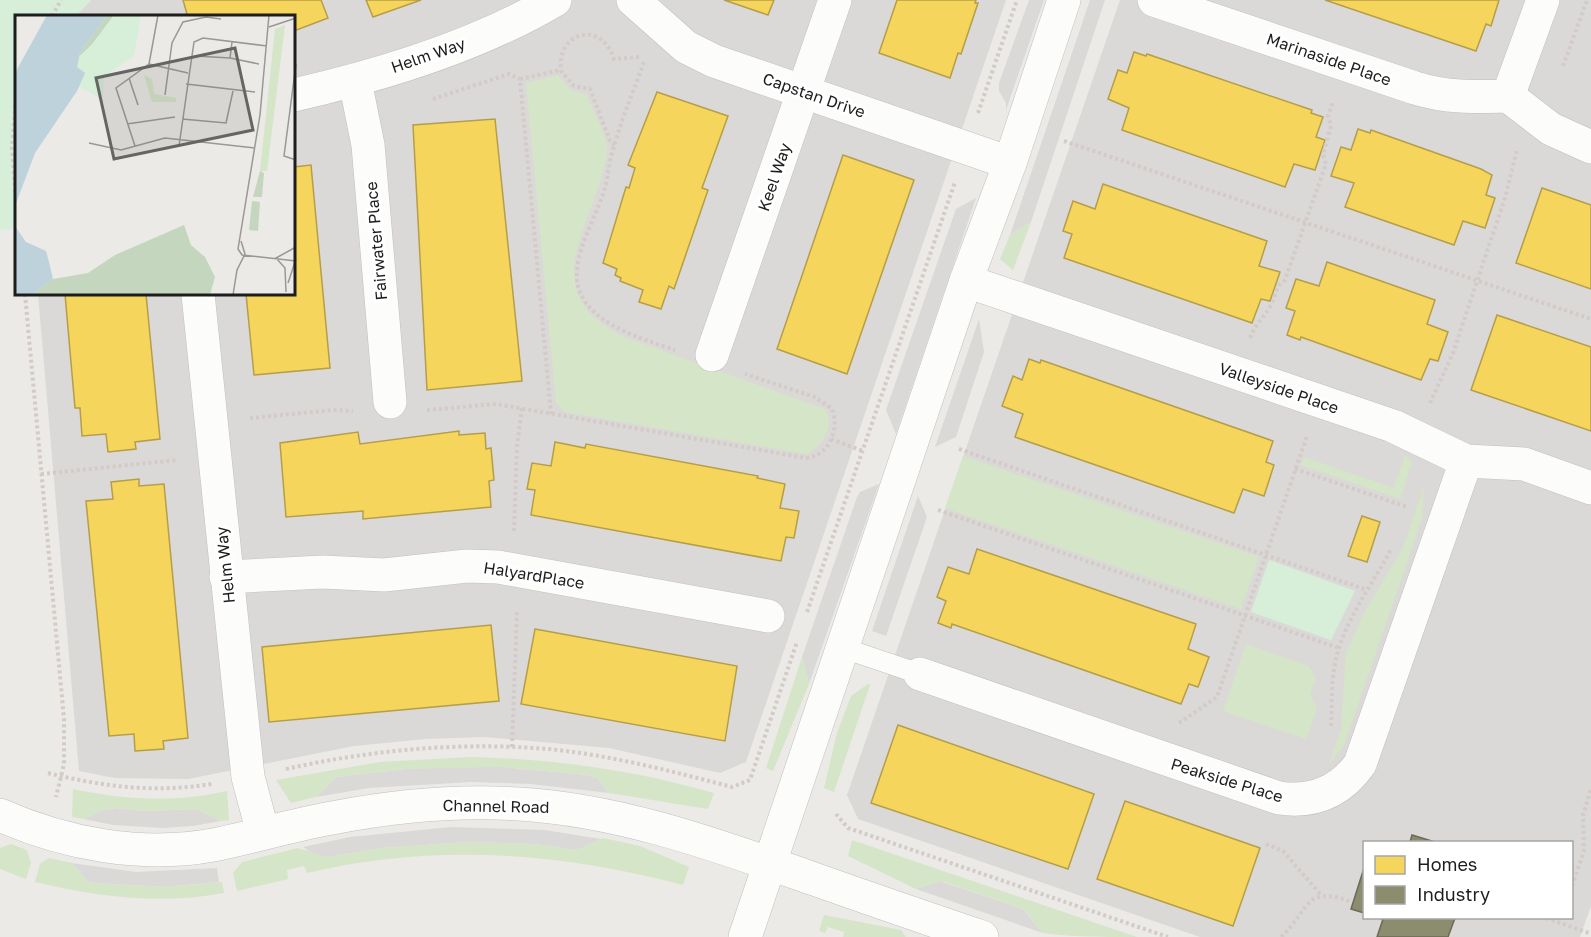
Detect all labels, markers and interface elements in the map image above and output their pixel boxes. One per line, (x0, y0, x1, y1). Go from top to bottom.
inset map (15, 15, 296, 296)
street label: Marinaside Place (1264, 28, 1394, 90)
street label: Helm Way (388, 33, 468, 77)
street label: Capstan Drive (760, 68, 868, 122)
street label: Keel Way (753, 140, 795, 214)
street label: Fairwater Place (361, 181, 391, 301)
street label: Valleyside Place (1216, 358, 1342, 418)
street label: Helm Way (211, 526, 239, 604)
street label: HalyardPlace (482, 557, 586, 593)
street label: Peakside Place (1169, 753, 1285, 807)
street label: Channel Road (442, 795, 550, 817)
legend (1363, 841, 1573, 919)
text: Homes (1417, 853, 1477, 875)
text: Industry (1417, 883, 1490, 905)

